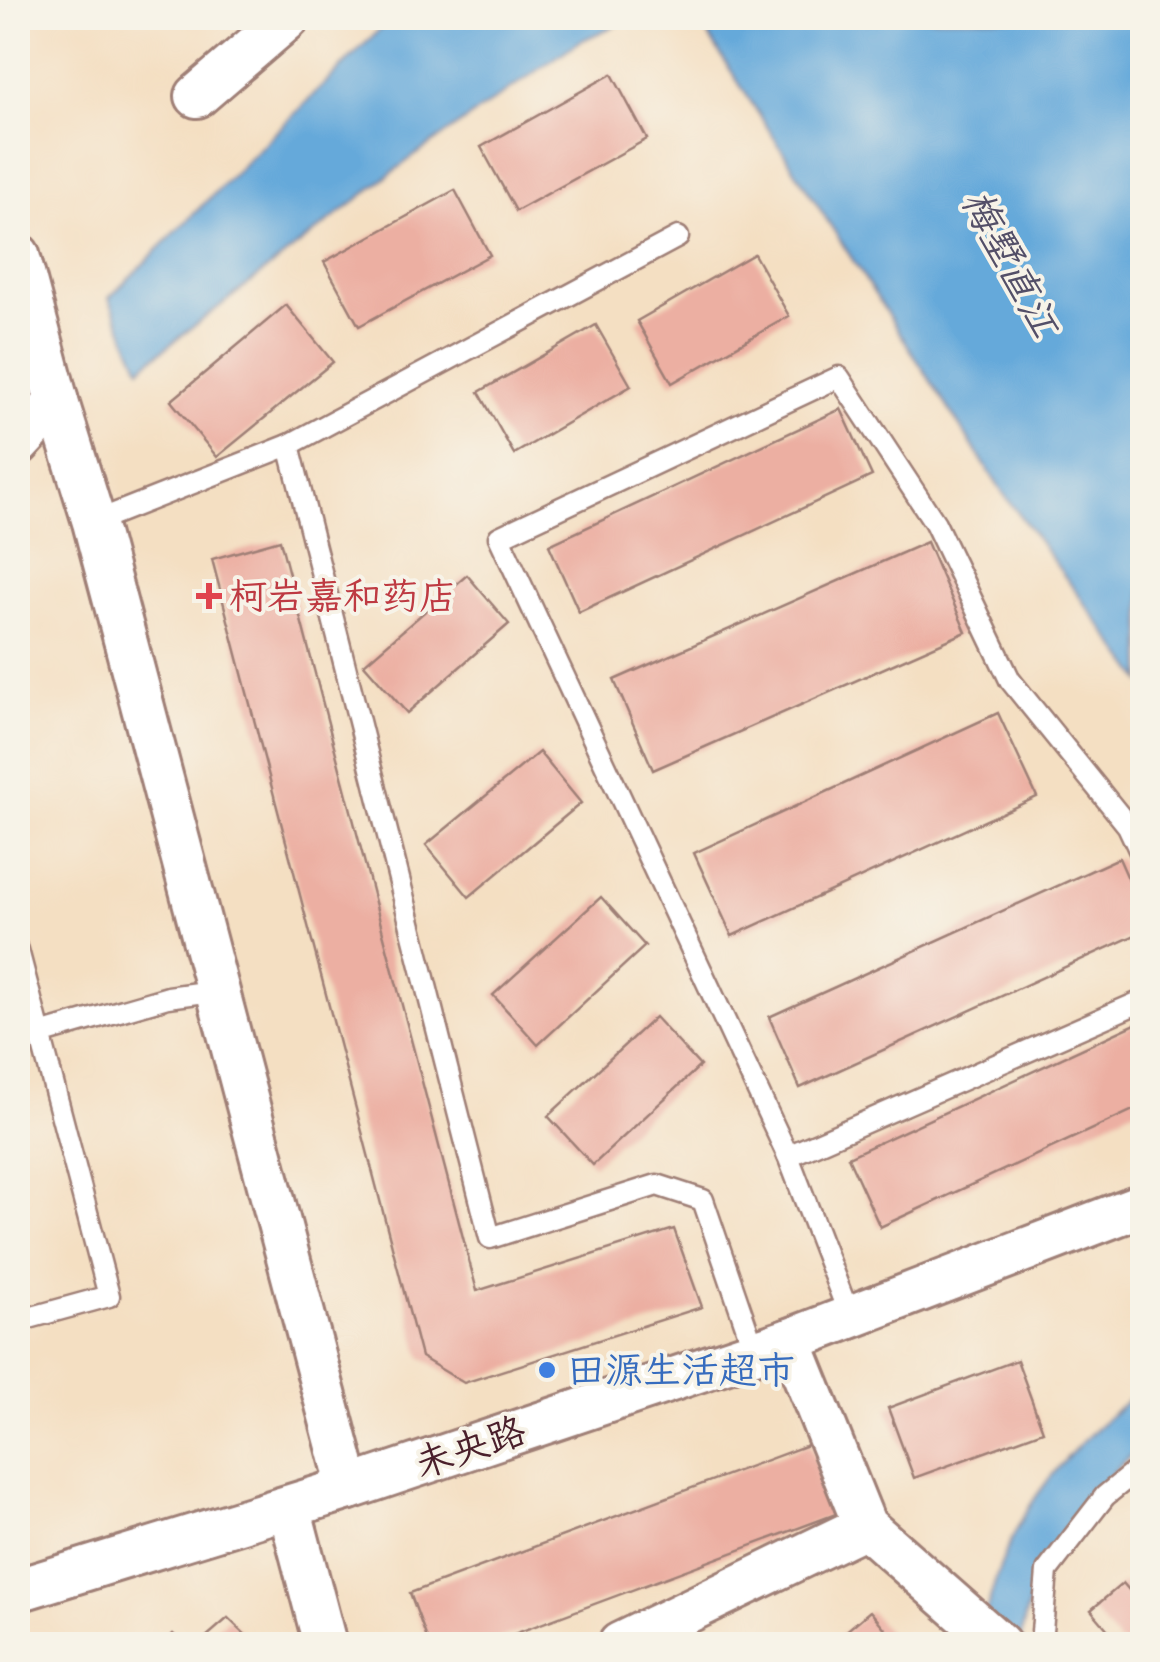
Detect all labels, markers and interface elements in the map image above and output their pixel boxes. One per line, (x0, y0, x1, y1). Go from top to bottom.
water label: 梅墅直江 (947, 181, 1072, 349)
place label: 柯岩嘉和药店 (229, 572, 457, 624)
marker: 柯岩嘉和药店 (198, 585, 220, 607)
place label: 田源生活超市 (567, 1346, 795, 1398)
marker: 田源生活超市 (536, 1359, 558, 1381)
street label: 未央路 (408, 1406, 533, 1492)

